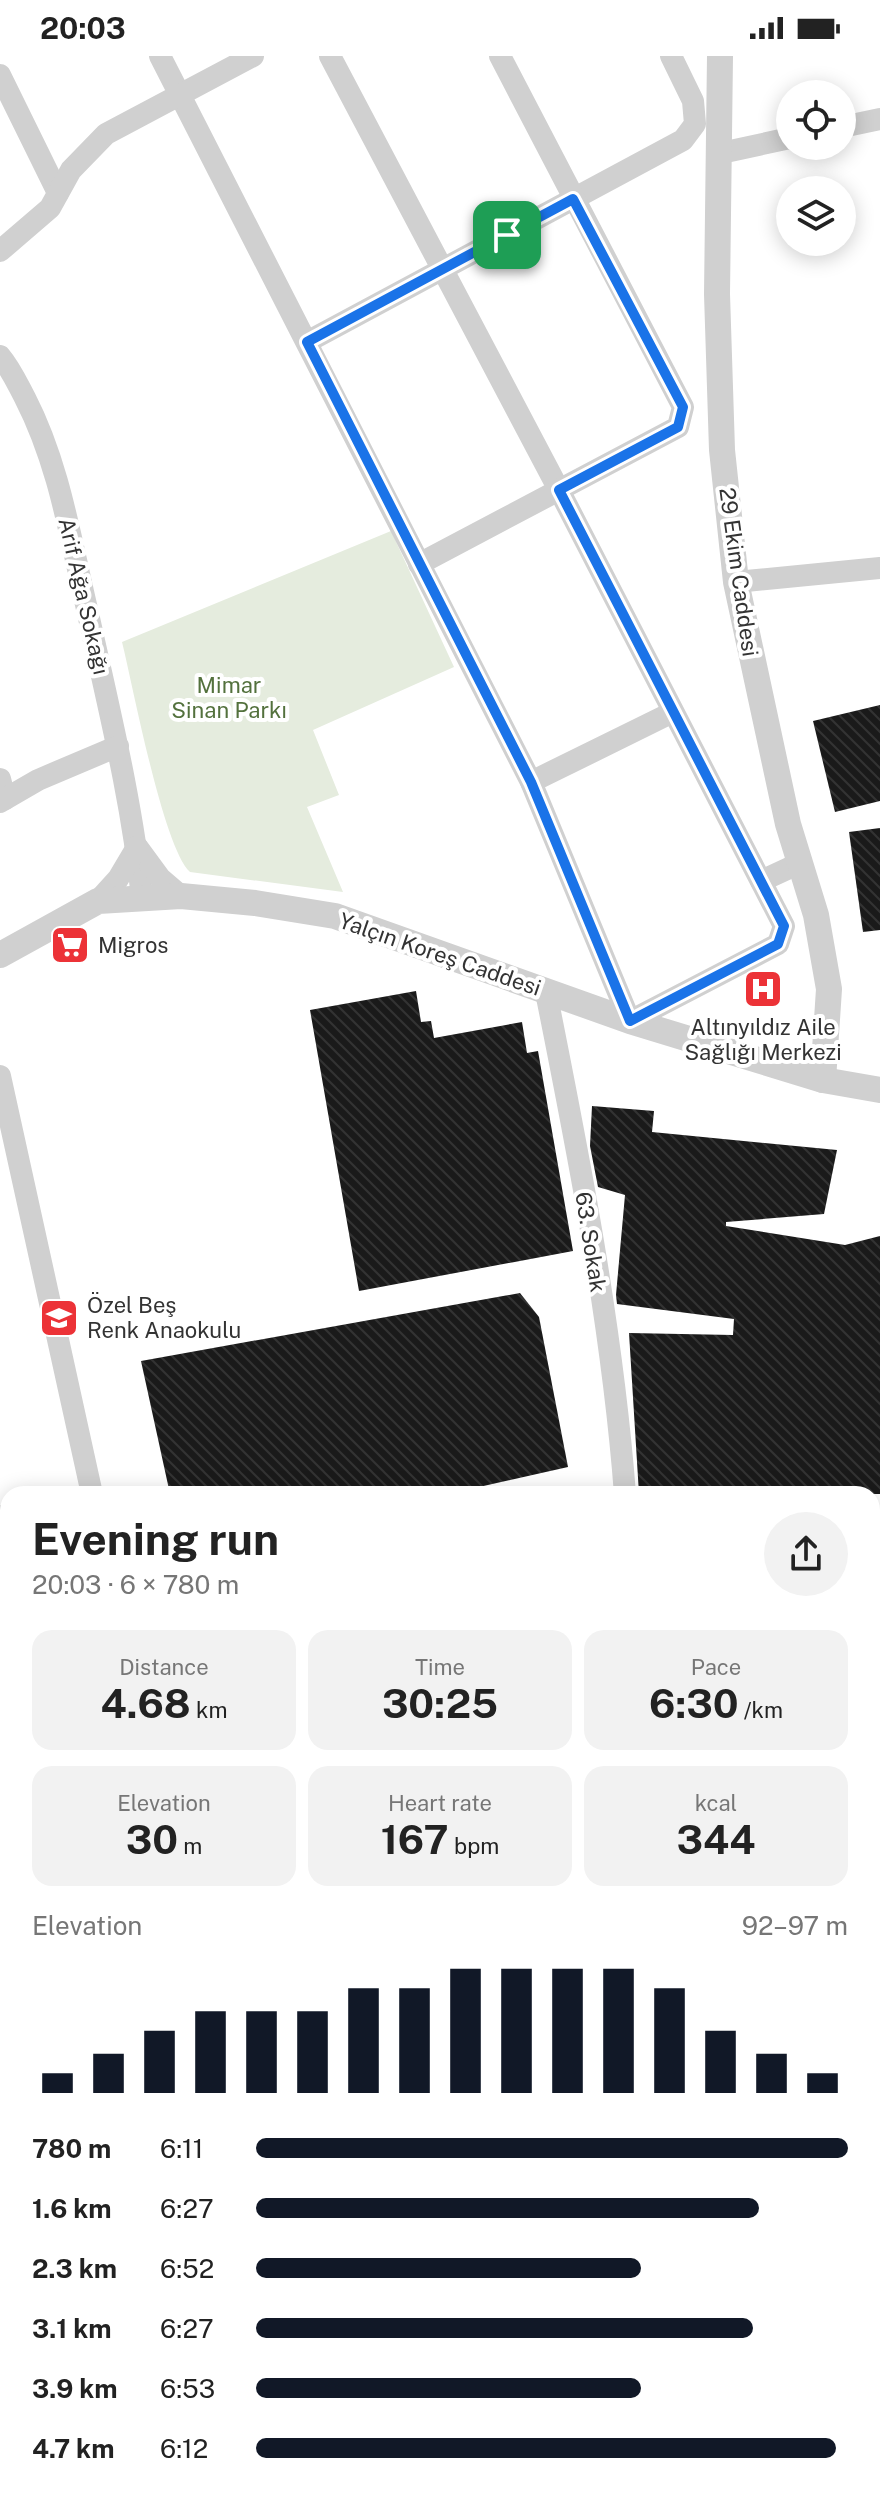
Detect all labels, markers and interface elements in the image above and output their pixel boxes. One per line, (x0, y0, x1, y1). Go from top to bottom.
text: 20:03 (40, 10, 126, 46)
map controls (776, 80, 856, 256)
button: locate (776, 80, 856, 160)
button: layers (776, 176, 856, 256)
pin (473, 201, 541, 269)
icon: arrive (485, 213, 529, 257)
street label: 29 Ekim Caddesi (714, 486, 764, 658)
street label: Arif Ağa Sokağı (53, 515, 115, 677)
park label: Mimar Sinan Parkı (171, 672, 287, 723)
street label: Yalçın Koreş Caddesi (335, 907, 545, 1001)
supermarket icon: Migros (49, 924, 91, 966)
place label: Migros (98, 932, 169, 958)
hospital icon: Altınyıldız Aile Sağlığı Merkezi (742, 968, 784, 1010)
place label: Altınyıldız Aile Sağlığı Merkezi (684, 1014, 842, 1065)
street label: 63. Sokak (570, 1190, 612, 1294)
place label: Özel Beş Renk Anaokulu (87, 1291, 241, 1343)
school or university icon: Özel Beş Renk Anaokulu (38, 1297, 80, 1339)
button: share (764, 1512, 848, 1596)
text: Evening run (32, 1513, 279, 1565)
text: 20:03 · 6 × 780 m (32, 1569, 239, 1600)
text: Distance (119, 1654, 209, 1680)
text: Time (415, 1654, 465, 1680)
text: Pace (691, 1654, 741, 1680)
text: 4.68 (101, 1680, 191, 1727)
text: 30:25 (382, 1680, 498, 1727)
text: 6:30 (649, 1680, 739, 1727)
text: km (191, 1697, 227, 1723)
text: /km (739, 1697, 783, 1723)
text: Elevation (117, 1790, 211, 1816)
text: Heart rate (388, 1790, 492, 1816)
text: kcal (695, 1790, 737, 1816)
text: 30 (126, 1816, 178, 1863)
text: 167 (381, 1816, 449, 1863)
text: 344 (677, 1816, 755, 1863)
text: m (178, 1833, 202, 1859)
text: bpm (449, 1833, 499, 1859)
text: Elevation (32, 1910, 142, 1941)
text: 92–97 m (742, 1910, 848, 1941)
text: 780 m (32, 2133, 111, 2164)
text: 6:11 (160, 2133, 203, 2164)
text: 1.6 km (32, 2193, 112, 2224)
text: 6:27 (160, 2193, 214, 2224)
text: 2.3 km (32, 2253, 117, 2284)
text: 6:52 (160, 2253, 214, 2284)
text: 3.1 km (32, 2313, 112, 2344)
text: 6:27 (160, 2313, 214, 2344)
text: 3.9 km (32, 2373, 118, 2404)
text: 6:53 (160, 2373, 215, 2404)
text: 4.7 km (32, 2433, 114, 2464)
text: 6:12 (160, 2433, 208, 2464)

